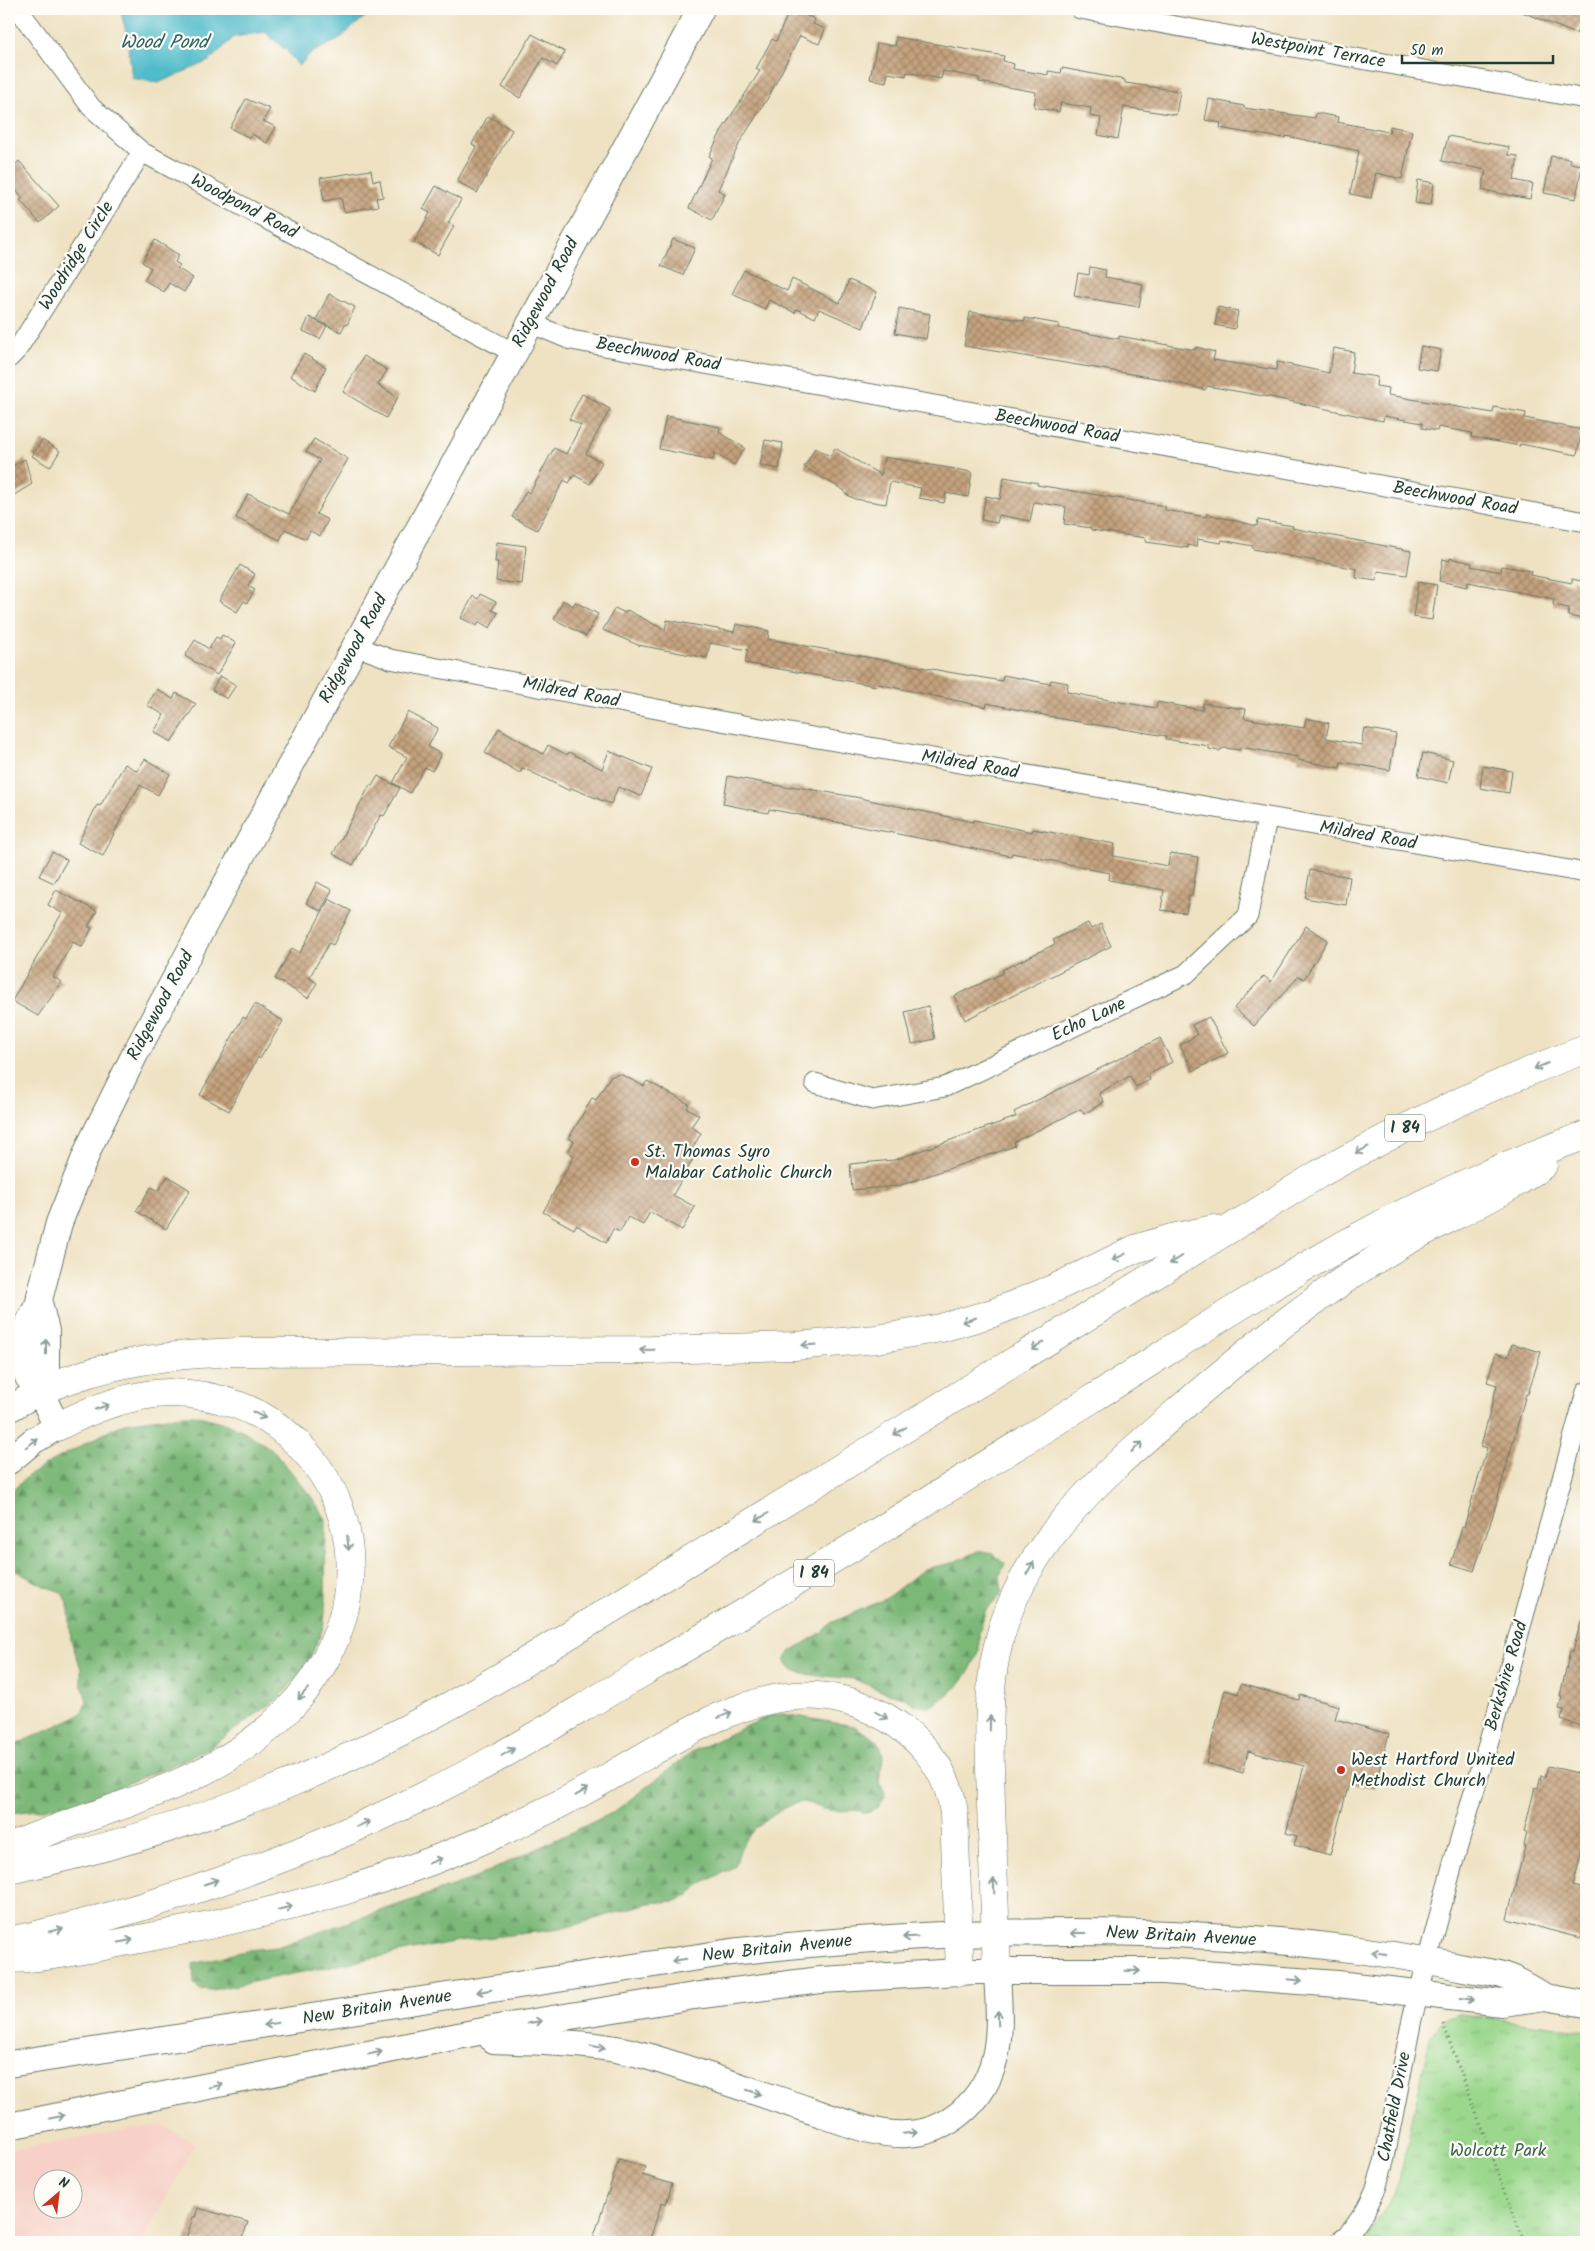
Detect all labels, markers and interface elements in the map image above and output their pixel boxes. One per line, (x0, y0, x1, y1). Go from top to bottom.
street label: Westpoint Terrace (1249, 25, 1387, 77)
water label: Wood Pond (120, 28, 212, 58)
scale bar (1402, 32, 1554, 64)
text: 50 m (1410, 39, 1444, 63)
street label: Woodpond Road (185, 166, 304, 248)
street label: Woodridge Circle (32, 196, 122, 316)
street label: Ridgewood Road (505, 232, 588, 353)
street label: Beechwood Road (593, 330, 724, 380)
street label: Beechwood Road (992, 402, 1123, 452)
street label: Beechwood Road (1390, 474, 1521, 524)
street label: Ridgewood Road (312, 588, 397, 709)
street label: Mildred Road (520, 669, 623, 717)
street label: Mildred Road (919, 742, 1022, 788)
street label: Mildred Road (1317, 813, 1420, 859)
street label: Ridgewood Road (120, 945, 203, 1066)
street label: Echo Lane (1047, 990, 1131, 1050)
one-way arrow (1534, 1062, 1549, 1072)
road number: I 84 (1385, 1114, 1425, 1142)
place label: St. Thomas Syro Malabar Catholic Church (645, 1138, 832, 1188)
one-way arrow (1355, 1146, 1370, 1155)
marker: St. Thomas Syro Malabar Catholic Church (629, 1156, 641, 1168)
one-way arrow (1111, 1252, 1126, 1262)
one-way arrow (1170, 1256, 1184, 1266)
one-way arrow (962, 1316, 978, 1325)
one-way arrow (41, 1339, 51, 1356)
one-way arrow (801, 1340, 817, 1350)
one-way arrow (1032, 1341, 1046, 1351)
one-way arrow (639, 1345, 655, 1355)
one-way arrow (93, 1402, 109, 1412)
one-way arrow (251, 1411, 266, 1420)
one-way arrow (893, 1426, 907, 1437)
one-way arrow (25, 1437, 38, 1448)
one-way arrow (1130, 1441, 1143, 1453)
one-way arrow (755, 1512, 769, 1522)
one-way arrow (343, 1535, 353, 1551)
road number: I 84 (794, 1560, 834, 1586)
one-way arrow (1025, 1561, 1035, 1575)
street label: Berkshire Road (1477, 1617, 1537, 1734)
one-way arrow (297, 1688, 308, 1701)
one-way arrow (717, 1709, 732, 1719)
one-way arrow (873, 1710, 888, 1720)
one-way arrow (985, 1716, 995, 1732)
one-way arrow (501, 1746, 515, 1756)
place label: West Hartford United Methodist Church (1351, 1746, 1515, 1796)
marker: West Hartford United Methodist Church (1335, 1764, 1347, 1776)
one-way arrow (574, 1787, 589, 1796)
one-way arrow (355, 1819, 370, 1829)
one-way arrow (427, 1855, 442, 1865)
one-way arrow (203, 1877, 219, 1887)
one-way arrow (989, 1878, 999, 1894)
one-way arrow (277, 1903, 293, 1912)
street label: New Britain Avenue (1105, 1919, 1257, 1955)
one-way arrow (48, 1925, 64, 1934)
street label: New Britain Avenue (700, 1927, 854, 1971)
one-way arrow (1070, 1928, 1086, 1938)
one-way arrow (902, 1933, 918, 1942)
one-way arrow (118, 1936, 134, 1945)
one-way arrow (1371, 1947, 1387, 1957)
one-way arrow (671, 1956, 687, 1966)
one-way arrow (1125, 1966, 1141, 1975)
one-way arrow (1287, 1975, 1303, 1985)
street label: New Britain Avenue (300, 1982, 454, 2034)
one-way arrow (476, 1986, 492, 1996)
one-way arrow (1459, 1994, 1475, 2004)
one-way arrow (993, 2010, 1003, 2026)
one-way arrow (526, 2016, 542, 2026)
one-way arrow (264, 2019, 280, 2029)
one-way arrow (590, 2042, 606, 2052)
one-way arrow (367, 2048, 383, 2057)
street label: Chatfield Drive (1370, 2049, 1420, 2165)
one-way arrow (208, 2080, 224, 2090)
one-way arrow (746, 2087, 762, 2097)
one-way arrow (48, 2112, 64, 2122)
one-way arrow (902, 2129, 918, 2138)
park label: Wolcott Park (1450, 2137, 1547, 2166)
north arrow (32, 2168, 82, 2218)
text: N (55, 2172, 73, 2195)

